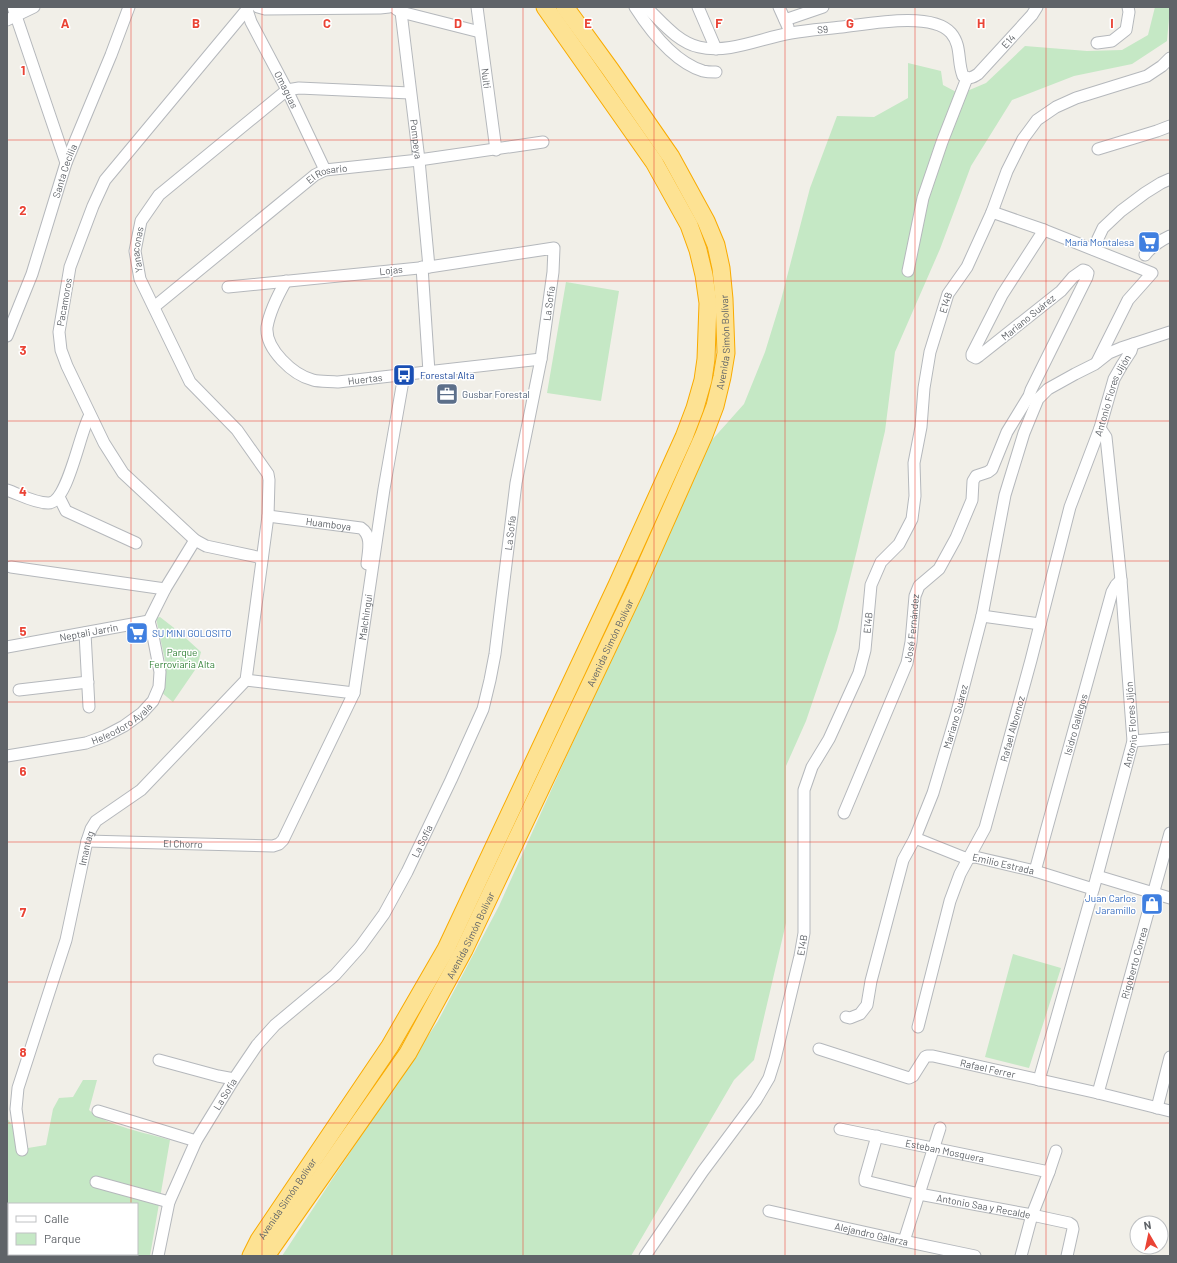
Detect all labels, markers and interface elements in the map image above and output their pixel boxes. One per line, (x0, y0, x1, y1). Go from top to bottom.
text: A (61, 15, 70, 31)
text: B (192, 15, 200, 31)
text: C (323, 15, 331, 31)
text: D (454, 15, 462, 31)
text: E (584, 15, 592, 31)
text: F (715, 15, 723, 31)
text: G (846, 15, 854, 31)
text: H (977, 15, 985, 31)
text: I (1110, 15, 1114, 31)
street label: S9 (816, 23, 829, 36)
street label: E14 (999, 31, 1018, 51)
text: 1 (21, 62, 25, 78)
street label: Nulti (479, 67, 494, 89)
street label: Omaguas (272, 69, 301, 110)
street label: Pompeya (408, 119, 425, 160)
street label: Santa Cecilia (50, 142, 79, 199)
street label: El Rosario (303, 162, 348, 186)
text: 2 (19, 202, 27, 218)
street label: Yanaconas (129, 225, 146, 274)
supermarket icon: María Montalesa (1136, 229, 1162, 255)
place label: María Montalesa (1065, 236, 1134, 248)
street label: Lojas (379, 263, 404, 277)
street label: Pacamoros (54, 277, 74, 327)
street label: La Sofia (540, 285, 557, 322)
street label: E14B (936, 291, 954, 314)
street label: Mariano Suárez (999, 291, 1058, 342)
street label: Avenida Simón Bolívar (713, 294, 732, 391)
text: 3 (19, 342, 27, 358)
street label: Antonio Flores Jijón (1092, 352, 1133, 438)
bus stop icon: Forestal Alta (391, 362, 417, 388)
place label: Forestal Alta (420, 369, 475, 381)
street label: Huertas (347, 371, 383, 387)
office icon: Gusbar Forestal (434, 381, 460, 407)
place label: Gusbar Forestal (462, 388, 530, 400)
text: 4 (19, 483, 27, 499)
street label: Huamboya (305, 515, 352, 533)
street label: La Sofía (502, 515, 518, 551)
street label: Malchingui (356, 593, 374, 641)
street label: José Fernández (901, 593, 921, 663)
street label: Avenida Simón Bolívar (584, 597, 636, 688)
street label: E14B (861, 612, 874, 634)
supermarket icon: SU MINI GOLOSITO (124, 620, 150, 646)
street label: Neptali Jarrin (58, 621, 119, 643)
text: 5 (19, 623, 27, 639)
place label: SU MINI GOLOSITO (152, 627, 232, 639)
park label: Parque Ferroviaria Alta (149, 646, 215, 670)
street label: Antonio Flores Jijón (1120, 681, 1139, 769)
street label: Mariano Suárez (940, 683, 970, 750)
street label: Isidro Gallegos (1061, 692, 1090, 757)
street label: Rafael Albornoz (997, 694, 1027, 763)
street label: Heleodoro Ayala (90, 700, 154, 747)
text: 6 (20, 763, 27, 779)
street label: La Sofía (409, 823, 435, 859)
street label: Imantag (76, 829, 96, 867)
street label: El Chorro (163, 837, 203, 850)
street label: Emilio Estrada (971, 851, 1035, 877)
street label: Avenida Simón Bolívar (444, 890, 497, 981)
shop icon: Juan Carlos Jaramillo (1139, 891, 1165, 917)
place label: Juan Carlos Jaramillo (1085, 892, 1136, 916)
text: 7 (20, 904, 27, 920)
street label: Rigoberto Correa (1118, 926, 1150, 1000)
street label: E14B (794, 934, 810, 957)
text: 8 (19, 1044, 27, 1060)
street label: Rafael Ferrer (959, 1056, 1017, 1080)
street label: La Sofía (211, 1076, 239, 1112)
street label: Esteban Mosquera (904, 1137, 985, 1165)
street label: Avenida Simón Bolívar (255, 1155, 319, 1241)
street label: Antonio Saa y Recalde (936, 1191, 1032, 1221)
legend (8, 1203, 138, 1255)
text: Calle (44, 1211, 69, 1225)
north arrow (1129, 1215, 1169, 1255)
text: N (1143, 1218, 1152, 1232)
street label: Alejandro Galarza (834, 1220, 909, 1248)
text: Parque (44, 1231, 81, 1245)

